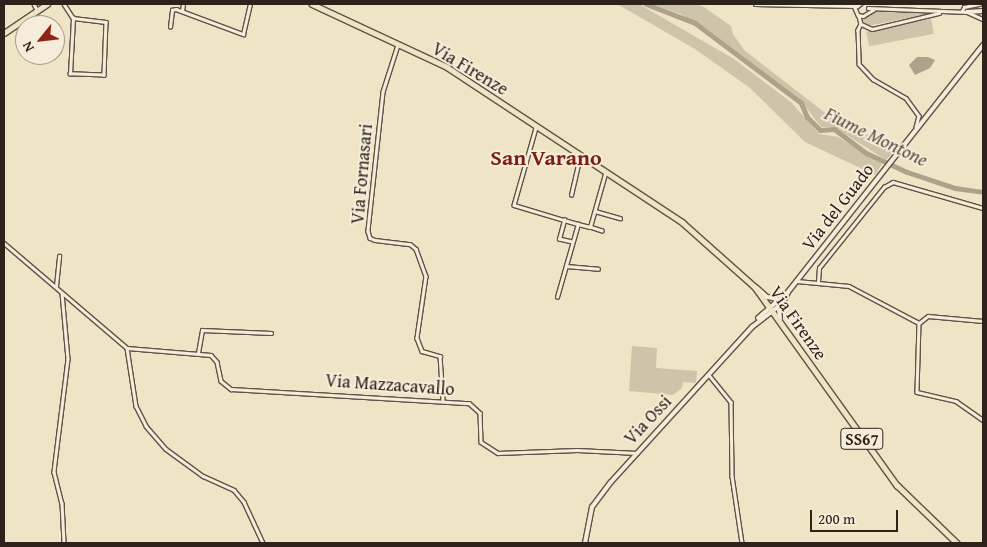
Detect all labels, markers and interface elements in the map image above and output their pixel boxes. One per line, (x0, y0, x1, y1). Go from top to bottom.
north arrow (15, 15, 65, 65)
text: N (17, 38, 39, 56)
street label: Via Firenze (428, 38, 512, 100)
water label: Fiume Montone (821, 102, 931, 172)
street label: Via Fornasari (347, 123, 377, 225)
district label: San Varano (490, 145, 602, 171)
street label: Via del Guado (797, 159, 879, 255)
street label: Via Firenze (765, 282, 831, 364)
street label: Via Mazzacavallo (325, 370, 455, 400)
street label: Via Ossi (620, 391, 676, 449)
road number: SS67 (840, 426, 884, 452)
scale bar (812, 500, 900, 532)
text: 200 m (818, 508, 855, 529)

